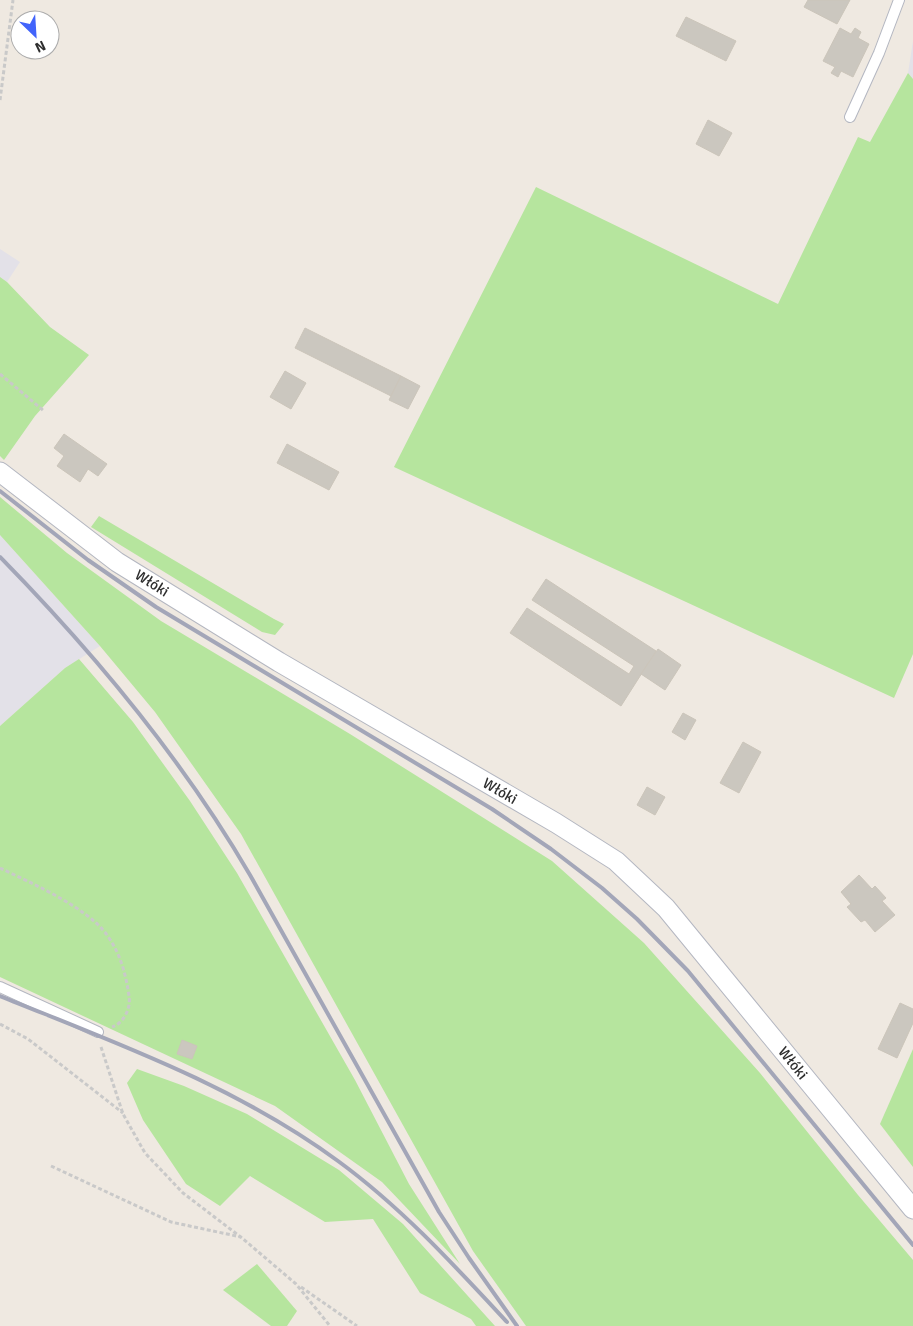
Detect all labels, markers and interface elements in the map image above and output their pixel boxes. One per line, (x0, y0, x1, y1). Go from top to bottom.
north arrow (10, 10, 60, 60)
text: N (32, 37, 48, 56)
street label: Włóki (132, 566, 172, 600)
street label: Włóki (479, 774, 521, 808)
street label: Włóki (774, 1043, 812, 1083)

